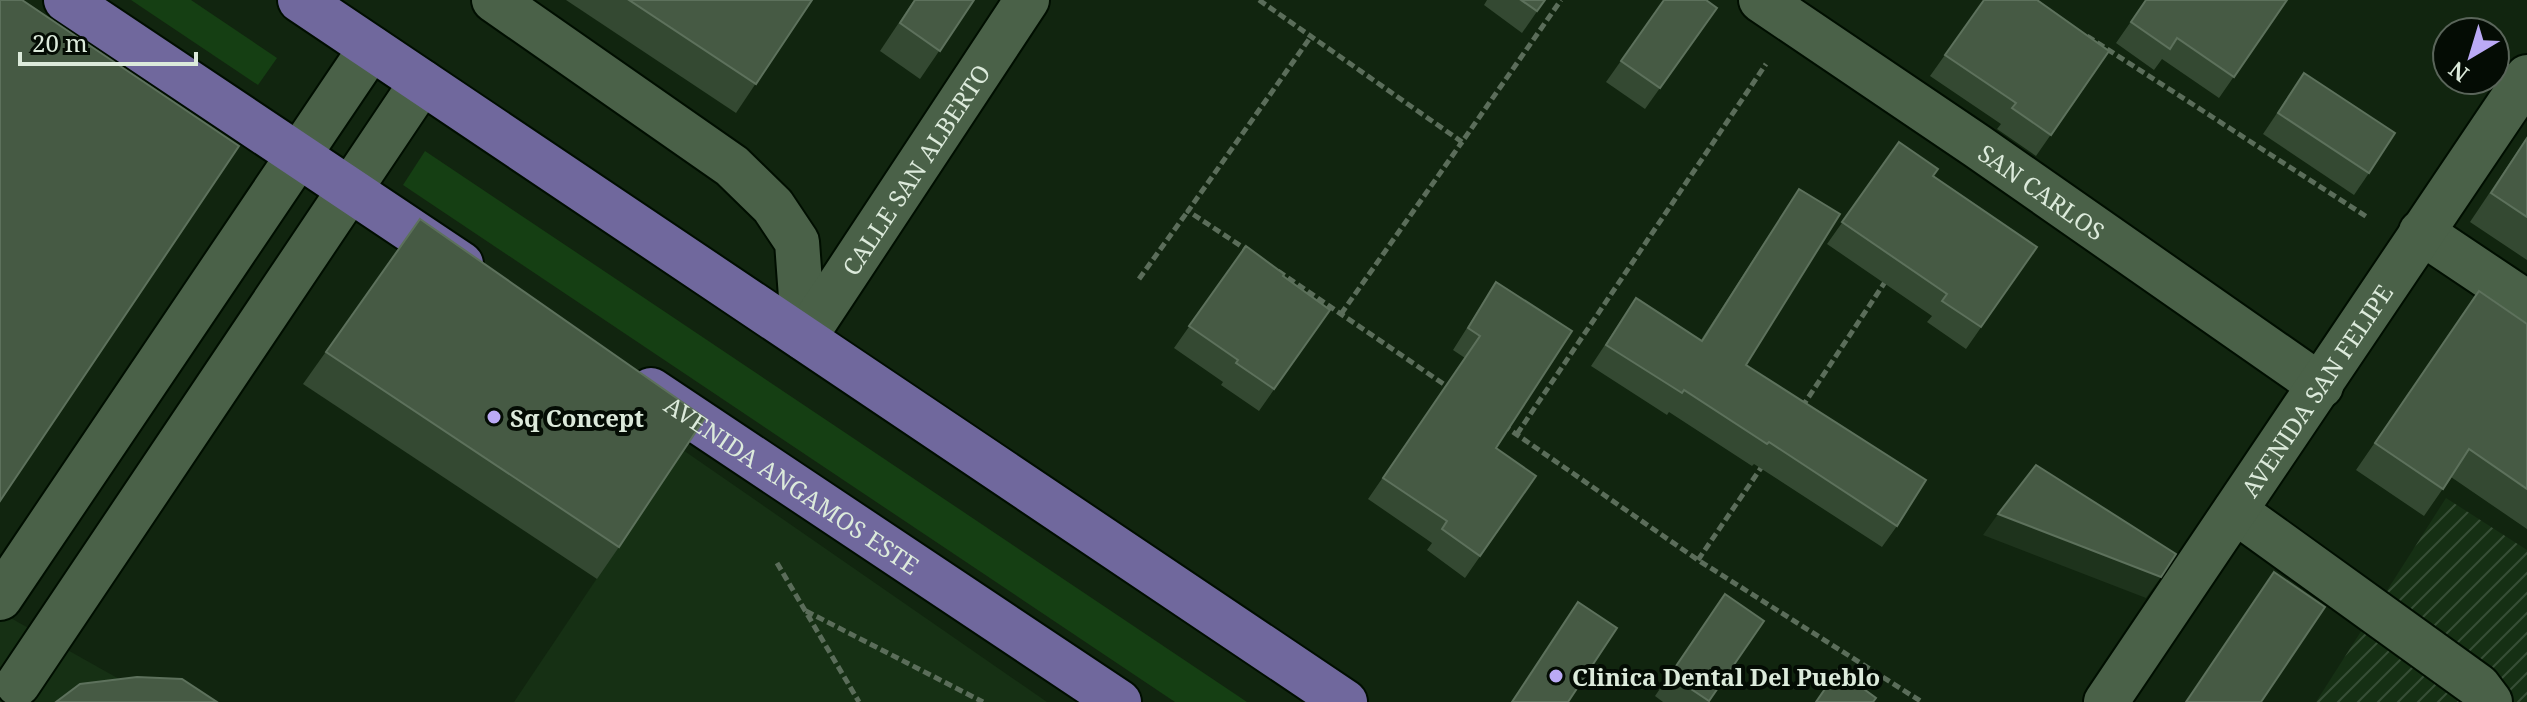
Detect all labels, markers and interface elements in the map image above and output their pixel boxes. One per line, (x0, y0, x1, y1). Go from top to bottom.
scale bar (20, 16, 196, 66)
north arrow (2431, 16, 2511, 96)
text: 20 m (32, 26, 88, 59)
text: N (2442, 55, 2474, 90)
street label: CALLE SAN ALBERTO (834, 57, 997, 281)
street label: SAN CARLOS (1972, 136, 2112, 247)
street label: AVENIDA SAN FELIPE (2233, 277, 2400, 503)
street label: AVENIDA ANGAMOS ESTE (659, 387, 926, 581)
place label: Sq Concept (510, 401, 644, 434)
marker: Sq Concept (485, 408, 503, 426)
place label: Clinica Dental Del Pueblo (1572, 660, 1880, 693)
marker: Clinica Dental Del Pueblo (1547, 667, 1565, 685)

